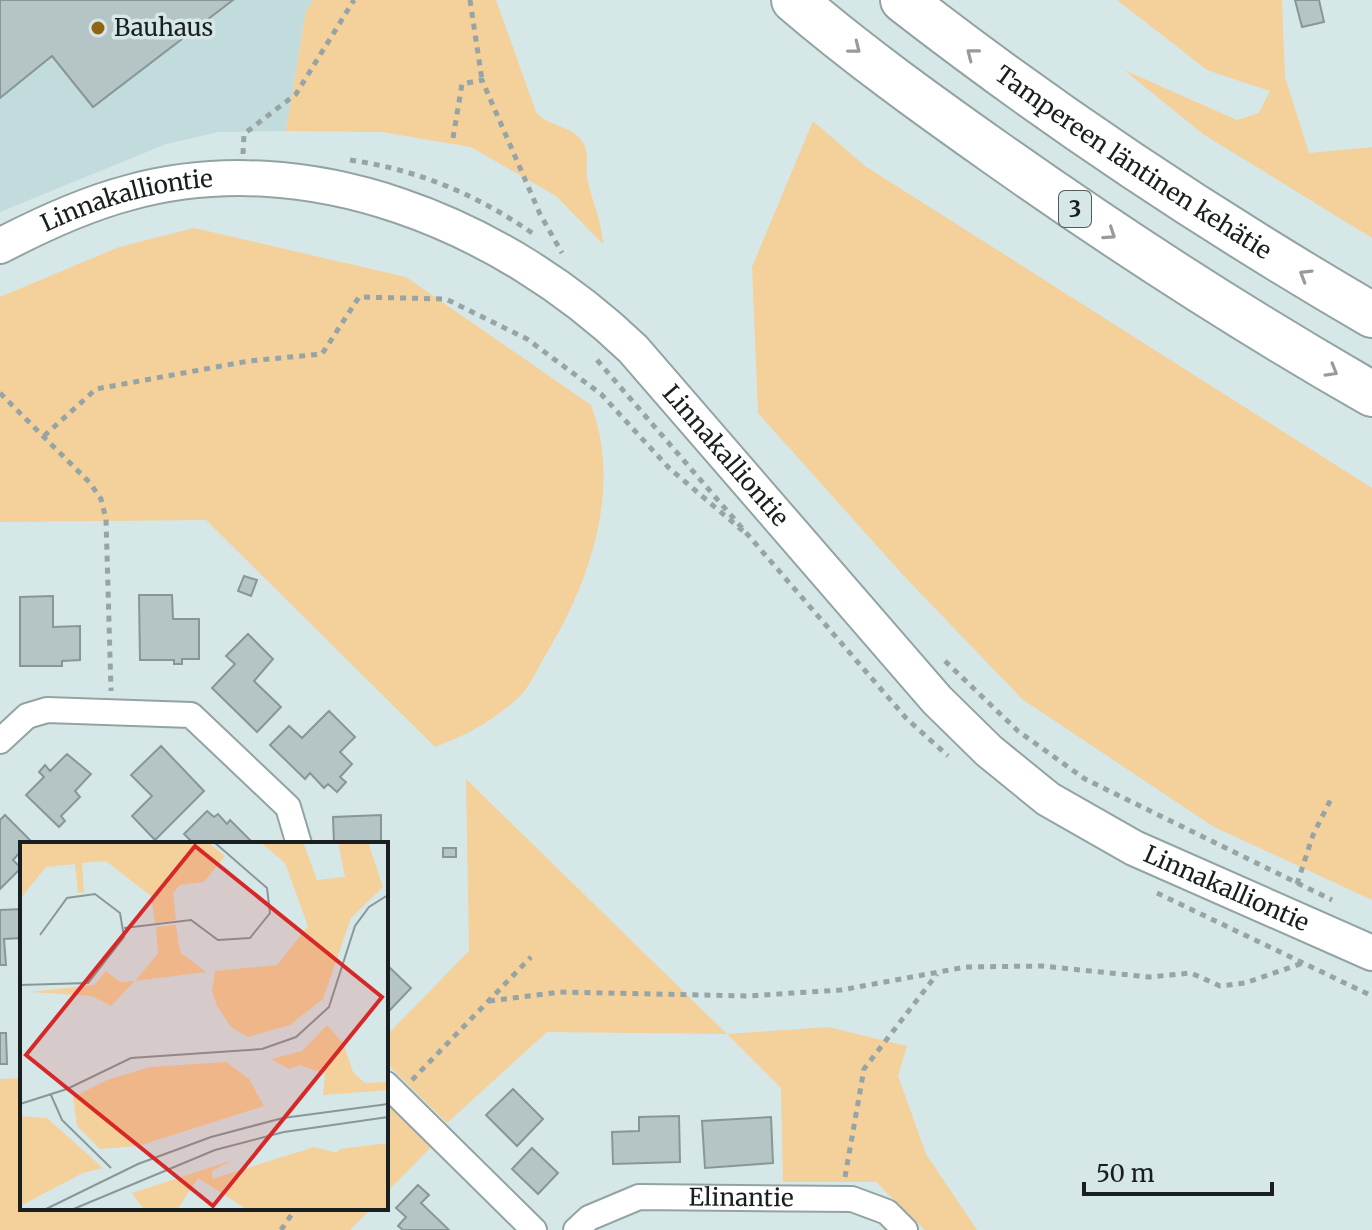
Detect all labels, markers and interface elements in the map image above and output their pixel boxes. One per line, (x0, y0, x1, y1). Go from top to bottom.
place label: Bauhaus (114, 12, 213, 43)
marker: Bauhaus (89, 19, 107, 37)
one-way arrow (846, 38, 861, 52)
one-way arrow (966, 49, 981, 63)
street label: Tampereen läntinen kehätie (989, 59, 1277, 266)
street label: Linnakalliontie (36, 163, 214, 239)
road number: 3 (1059, 191, 1091, 227)
one-way arrow (1102, 224, 1116, 239)
one-way arrow (1299, 270, 1314, 285)
one-way arrow (1323, 361, 1337, 377)
street label: Linnakalliontie (656, 378, 796, 533)
street label: Linnakalliontie (1139, 838, 1314, 938)
inset map (20, 842, 388, 1210)
scale bar (1084, 1146, 1272, 1196)
text: 50 m (1096, 1158, 1155, 1189)
street label: Elinantie (688, 1181, 794, 1213)

